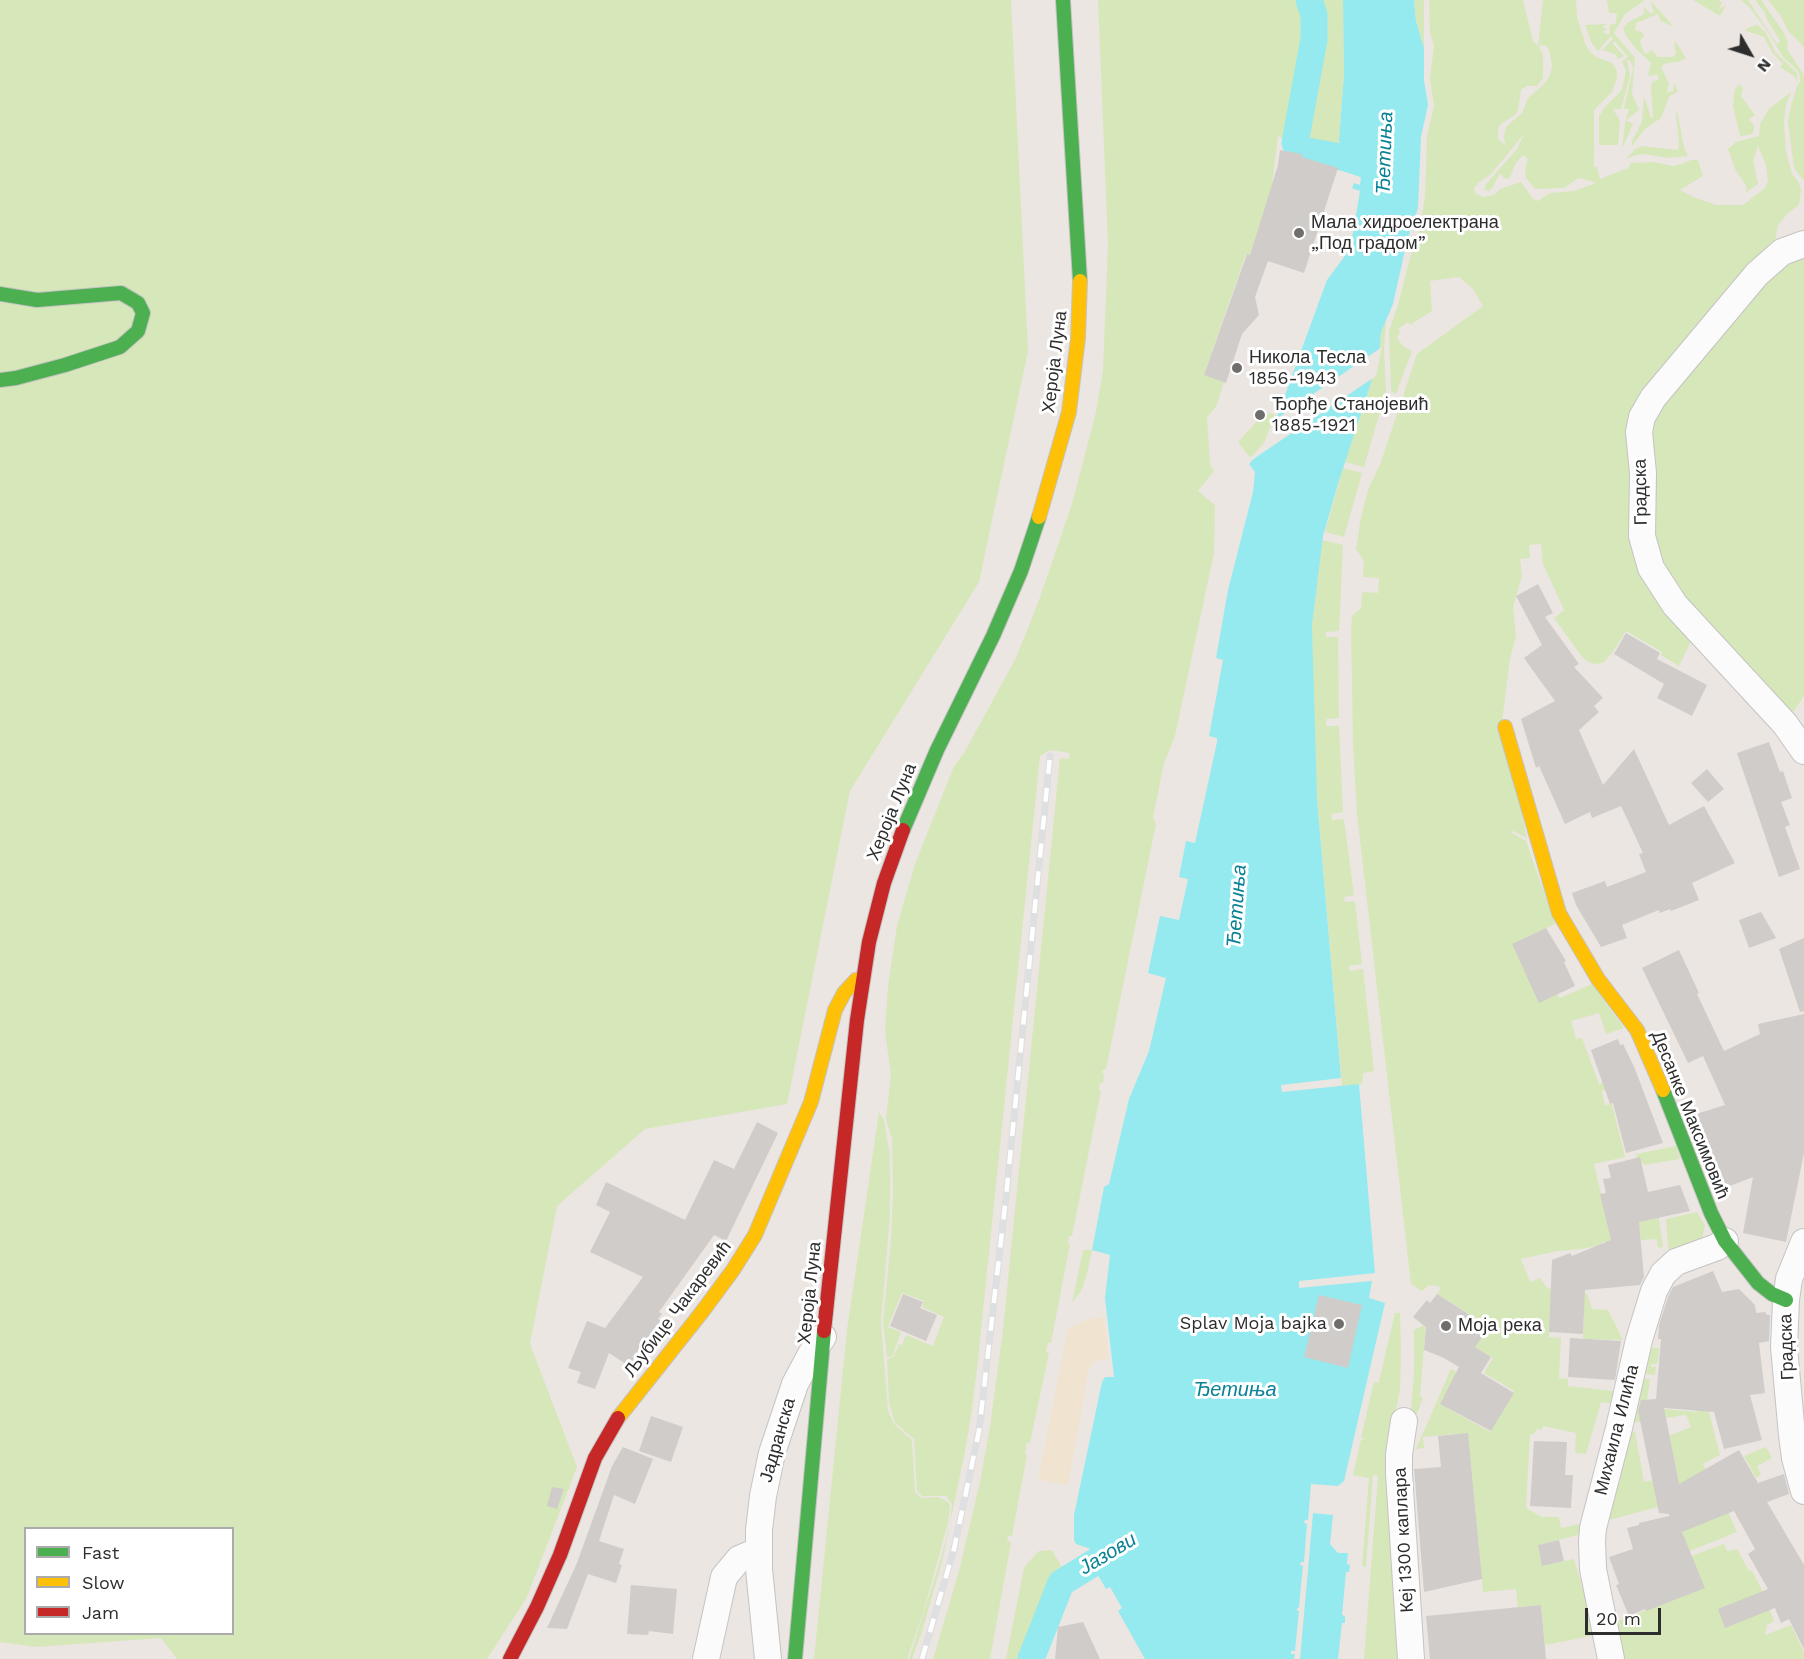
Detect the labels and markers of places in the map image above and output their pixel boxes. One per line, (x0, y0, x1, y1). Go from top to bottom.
place label: Мала хидроелектрана „Под градом” (1311, 212, 1499, 254)
marker: Мала хидроелектрана „Под градом” (1292, 226, 1306, 240)
place label: Никола Тесла 1856-1943 (1249, 347, 1366, 389)
marker: Никола Тесла 1856-1943 (1230, 361, 1244, 375)
place label: Ђорђе Станојевић 1885-1921 (1272, 394, 1428, 436)
marker: Ђорђе Станојевић 1885-1921 (1253, 408, 1267, 422)
place label: Splav Moja bajka (1180, 1313, 1327, 1335)
place label: Моја река (1458, 1315, 1542, 1337)
marker: Splav Moja bajka (1332, 1317, 1346, 1331)
marker: Моја река (1439, 1319, 1453, 1333)

